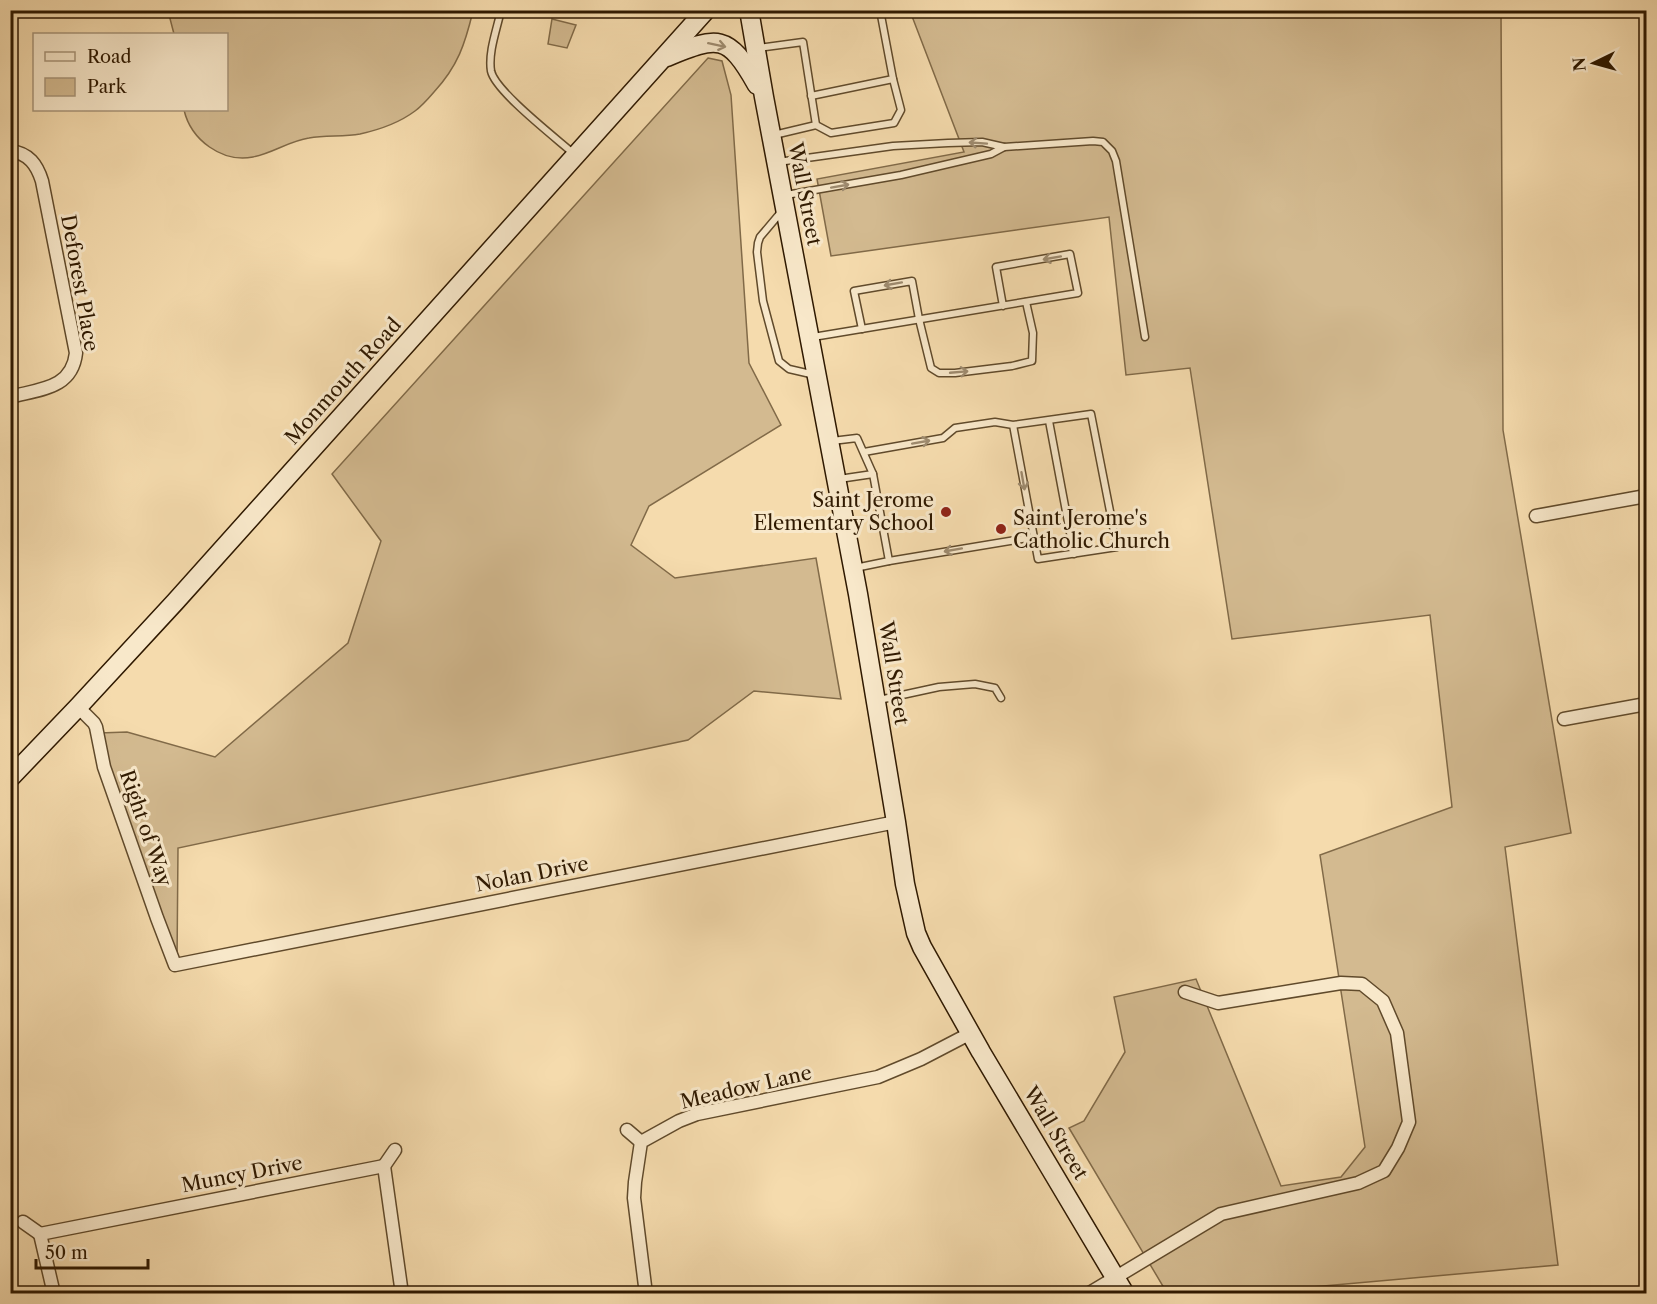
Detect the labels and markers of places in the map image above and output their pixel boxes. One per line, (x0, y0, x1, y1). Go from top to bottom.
place label: Saint Jerome Elementary School (753, 488, 934, 535)
marker: Saint Jerome Elementary School (939, 505, 953, 519)
place label: Saint Jerome's Catholic Church (1013, 506, 1171, 553)
marker: Saint Jerome's Catholic Church (994, 522, 1008, 536)

